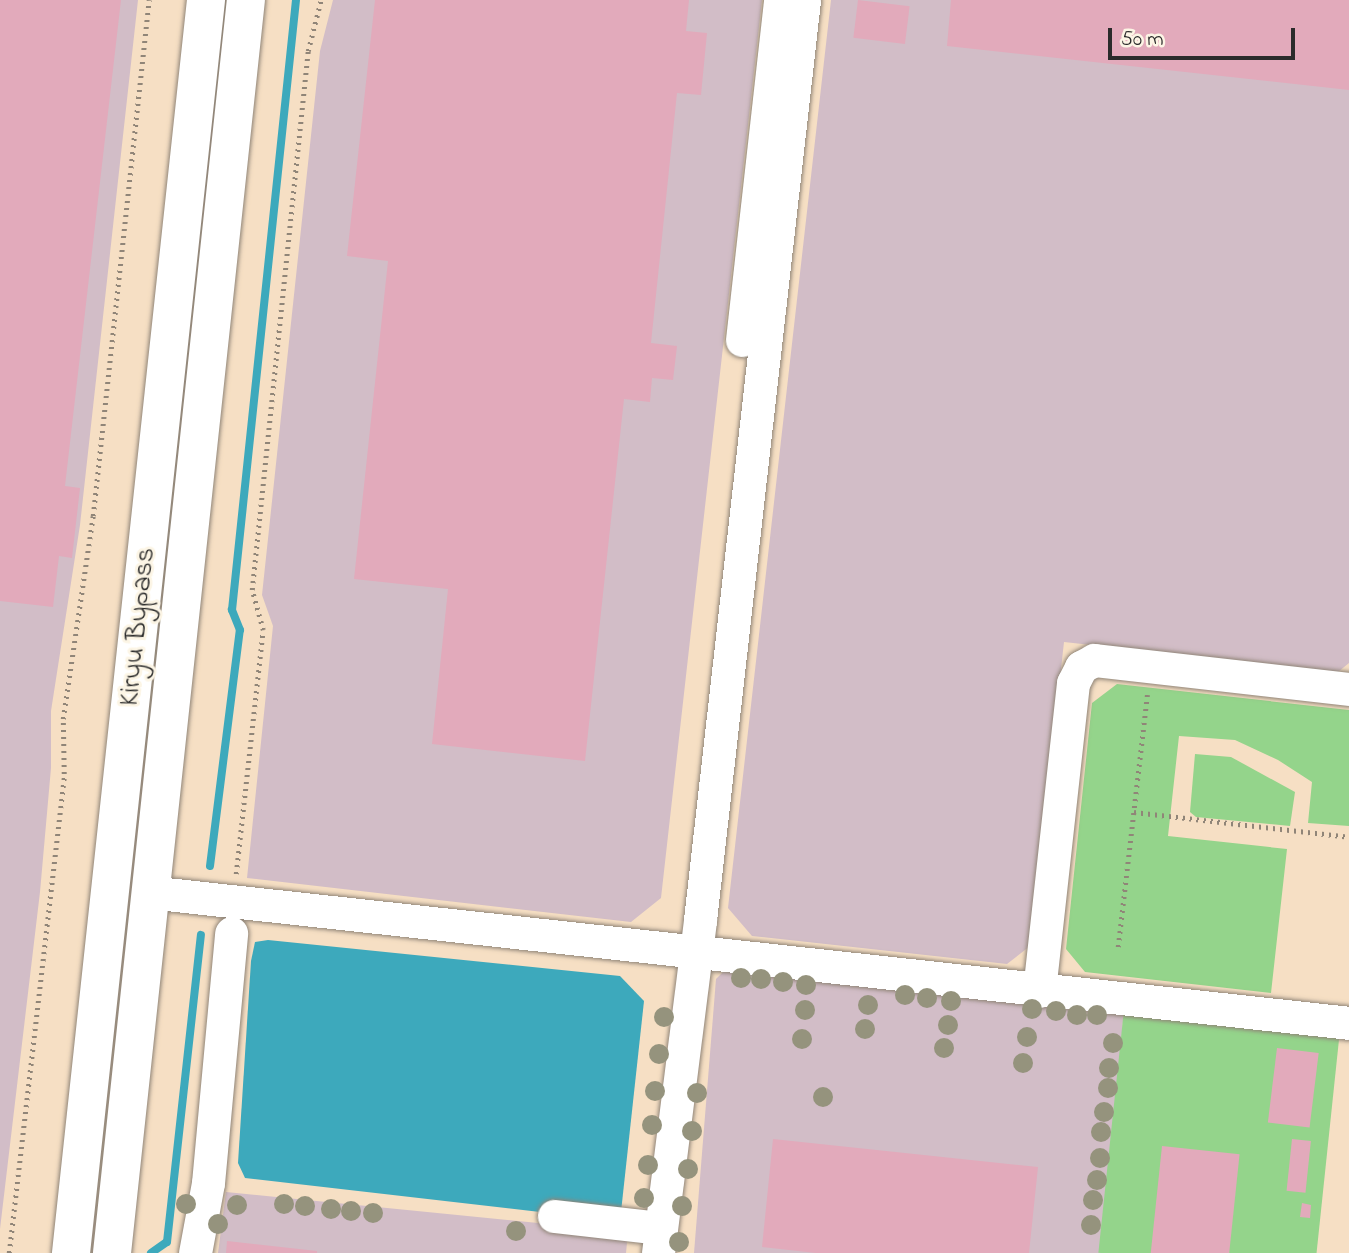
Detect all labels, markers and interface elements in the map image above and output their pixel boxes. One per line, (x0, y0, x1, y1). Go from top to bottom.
scale bar (1111, 14, 1298, 58)
text: 50 m (1121, 25, 1164, 55)
street label: Kiryu Bypass (114, 546, 164, 708)

